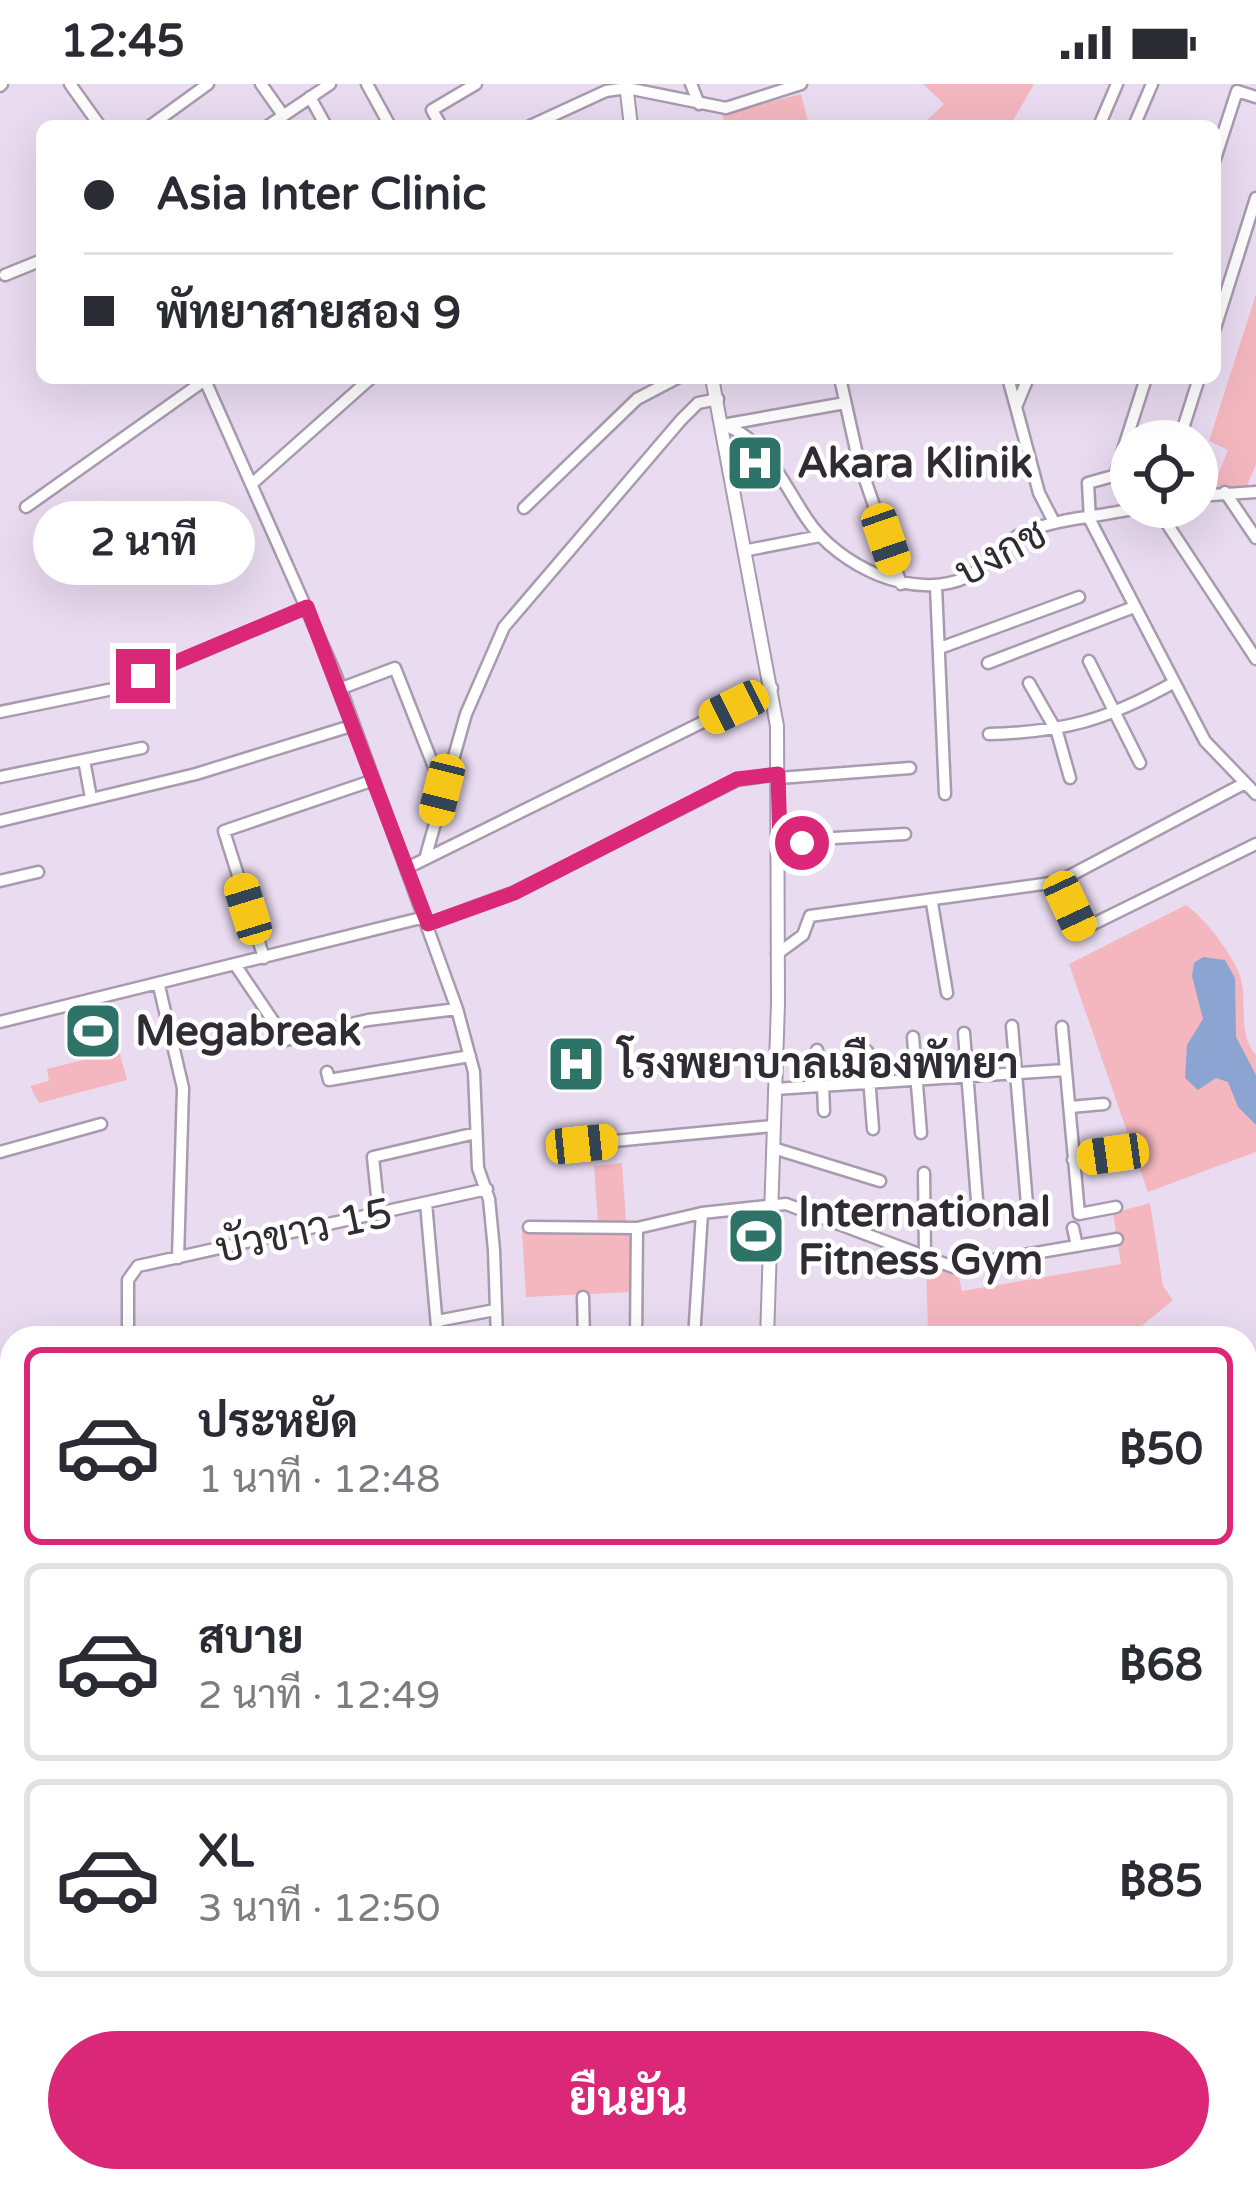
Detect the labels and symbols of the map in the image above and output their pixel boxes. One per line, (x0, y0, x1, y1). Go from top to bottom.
hospital icon: Akara Klinik (724, 432, 786, 494)
place label: Akara Klinik (797, 438, 1033, 489)
car (857, 499, 915, 579)
callout: 2 นาที (32, 502, 254, 586)
street label: บงกช (947, 508, 1055, 598)
route end (116, 649, 170, 703)
car (694, 675, 774, 739)
car (416, 751, 468, 829)
route start (775, 816, 829, 870)
car (1038, 866, 1102, 946)
car (220, 869, 276, 949)
sports icon: Megabreak (62, 1000, 124, 1062)
place label: Megabreak (135, 1006, 361, 1057)
hospital icon: โรงพยาบาลเมืองพัทยา (545, 1033, 607, 1095)
place label: โรงพยาบาลเมืองพัทยา (615, 1035, 1019, 1090)
car (544, 1122, 620, 1166)
car (1075, 1131, 1151, 1177)
street label: บัวขาว 15 (211, 1187, 397, 1275)
place label: International Fitness Gym (798, 1187, 1051, 1286)
sports icon: International Fitness Gym (725, 1205, 787, 1267)

